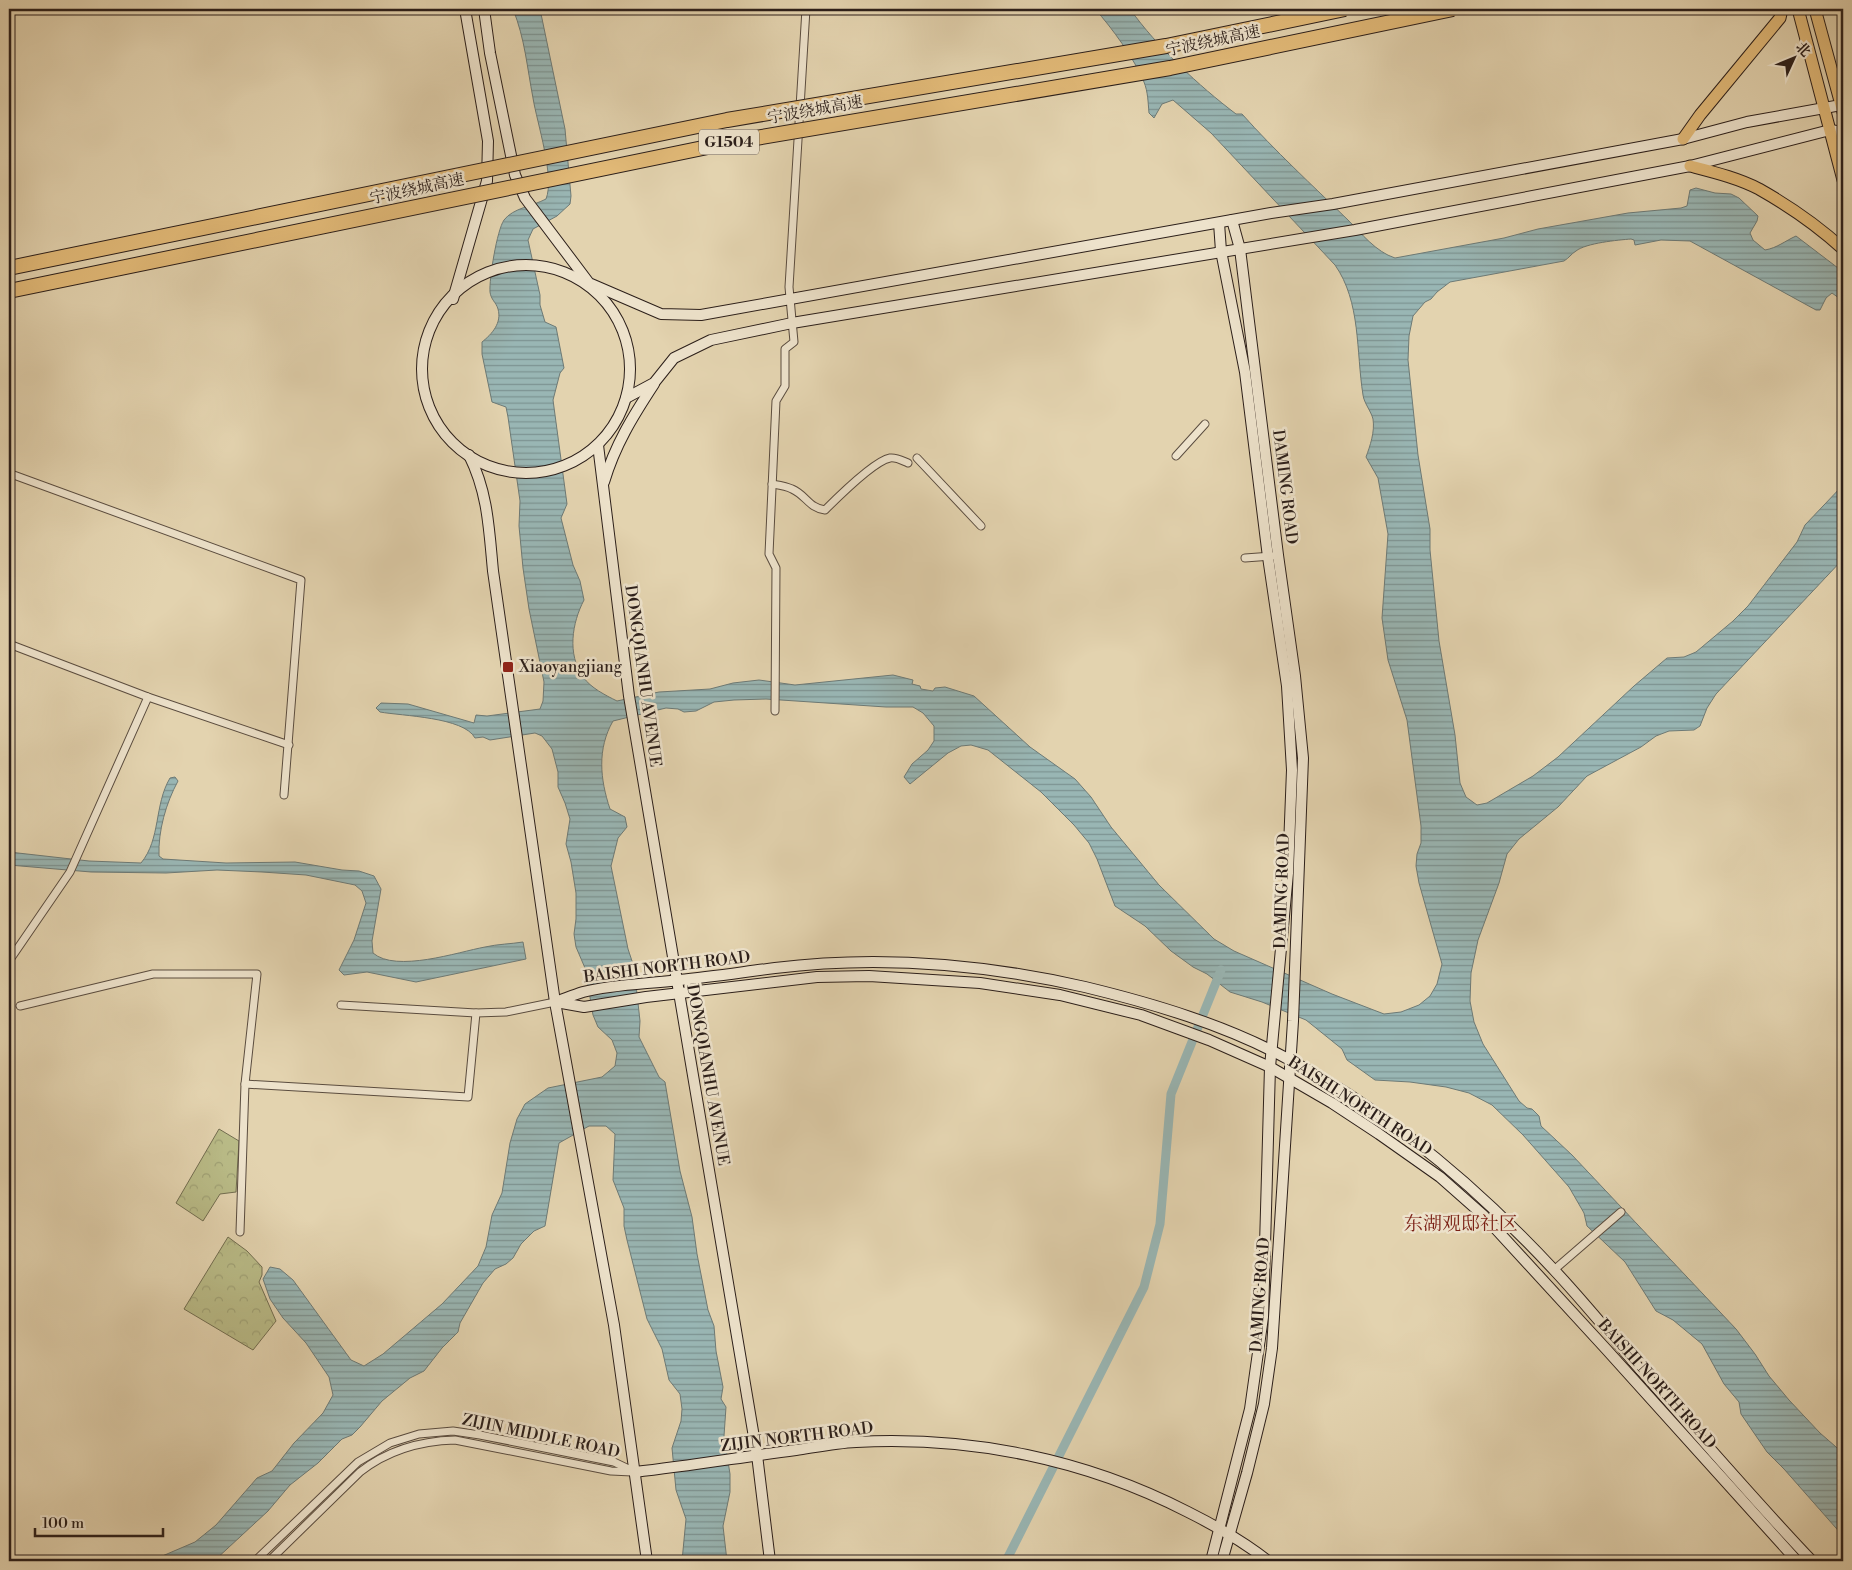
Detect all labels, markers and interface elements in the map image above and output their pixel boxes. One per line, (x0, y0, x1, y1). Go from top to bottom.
street label: 宁波绕城高速 (1164, 21, 1262, 61)
north arrow (1770, 32, 1820, 82)
text: 北 (1791, 38, 1814, 61)
street label: 宁波绕城高速 (766, 92, 864, 128)
road number: G1504 (699, 130, 759, 154)
street label: 宁波绕城高速 (368, 169, 466, 209)
street label: DAMING ROAD (1268, 428, 1302, 546)
street label: DONGQIANHU AVENUE (620, 584, 666, 768)
place label: Xiaoyangjiang (518, 657, 623, 677)
marker: Xiaoyangjiang (501, 660, 515, 674)
street label: DAMING ROAD (1270, 833, 1294, 949)
street label: BAISHI NORTH ROAD (582, 947, 752, 987)
street label: DONGQIANHU AVENUE (682, 983, 734, 1167)
street label: BAISHI NORTH ROAD (1283, 1051, 1436, 1160)
district label: 东湖观邸社区 (1404, 1212, 1518, 1236)
street label: DAMING ROAD (1246, 1237, 1274, 1353)
street label: BAISHI NORTH ROAD (1593, 1314, 1721, 1453)
street label: ZIJIN MIDDLE ROAD (460, 1409, 622, 1463)
street label: ZIJIN NORTH ROAD (719, 1418, 875, 1456)
scale bar (35, 1505, 162, 1537)
text: 100 m (42, 1514, 84, 1533)

